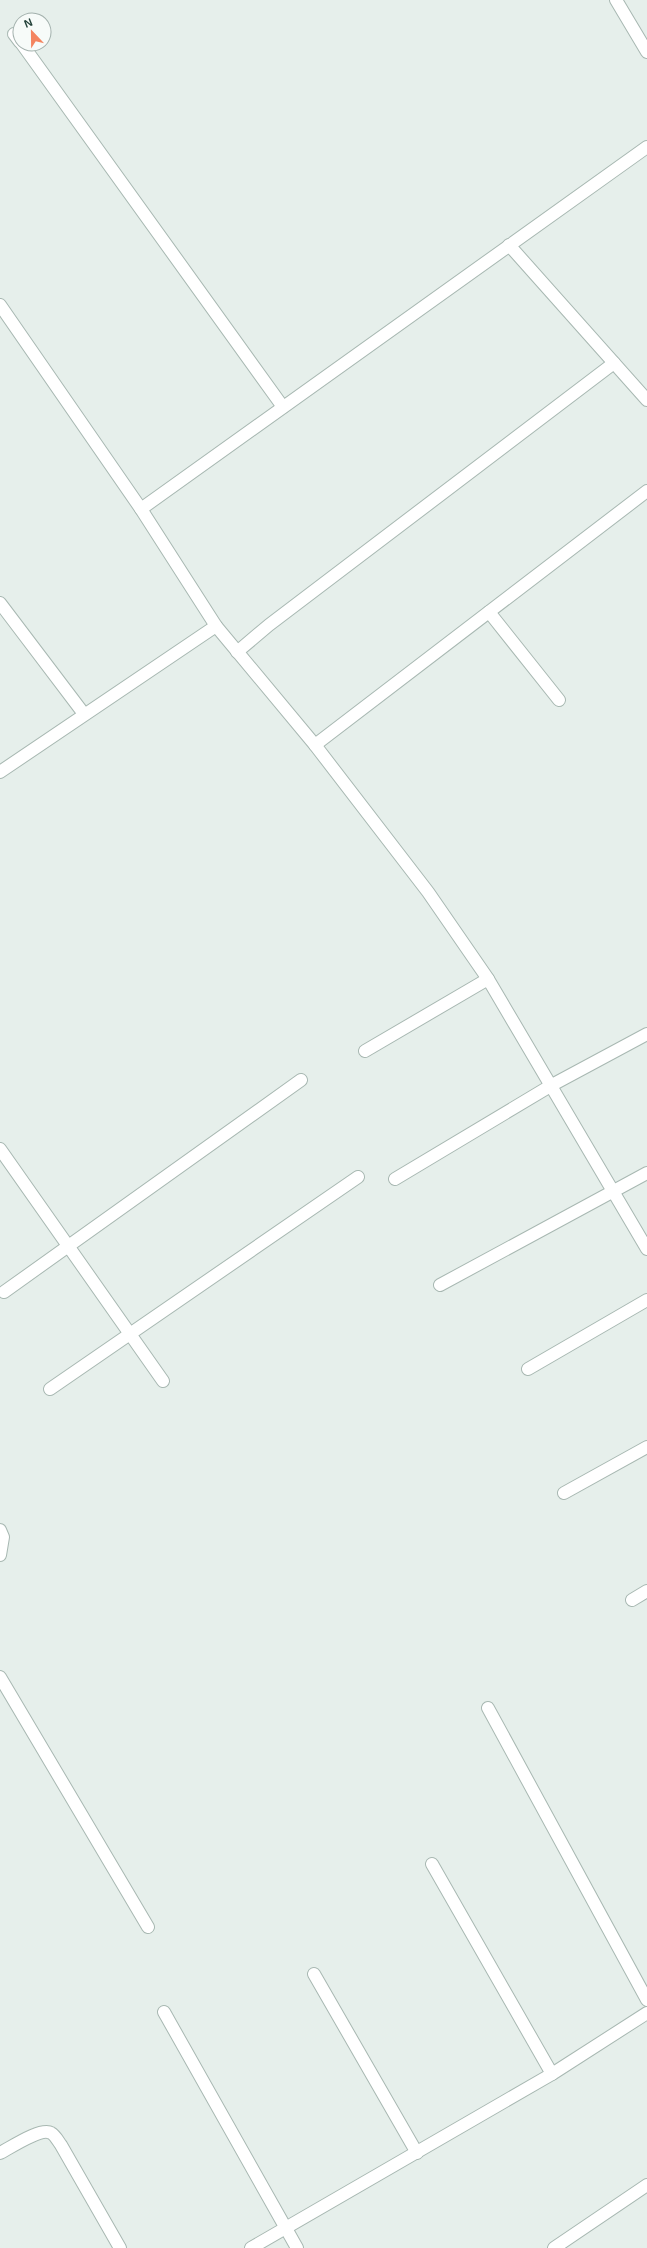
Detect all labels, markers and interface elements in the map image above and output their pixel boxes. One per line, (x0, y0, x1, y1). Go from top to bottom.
north arrow (12, 12, 52, 52)
text: N (22, 16, 34, 30)

